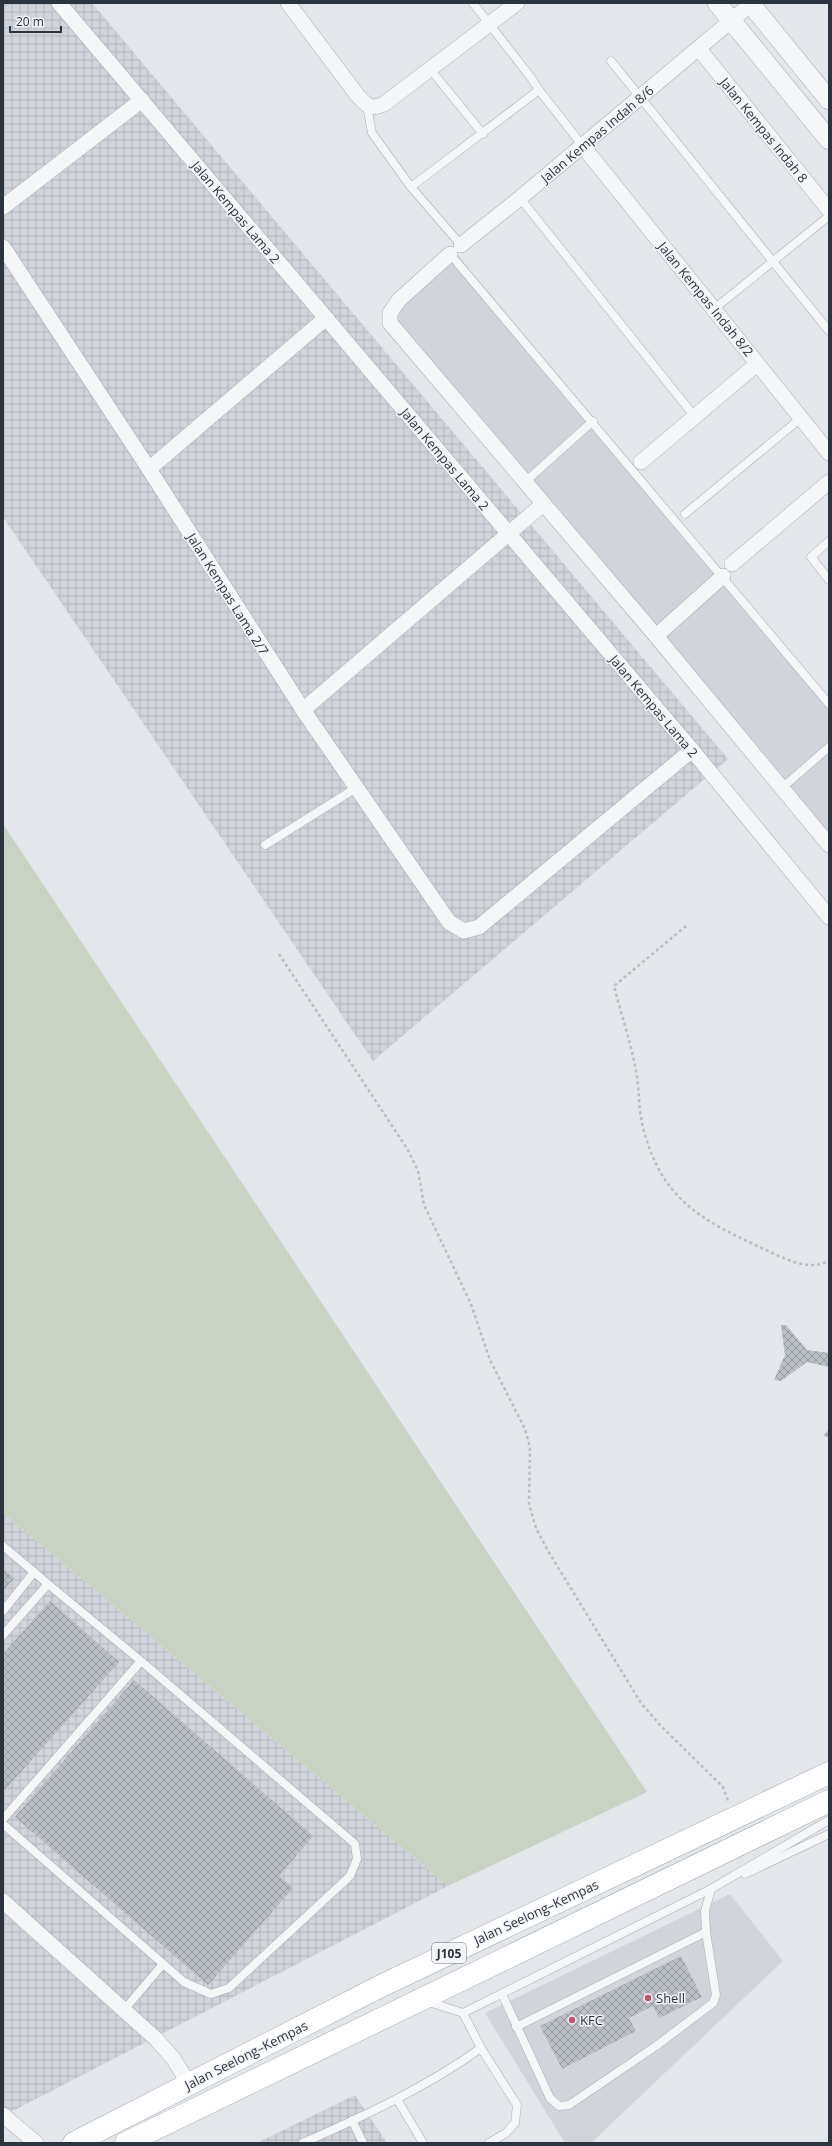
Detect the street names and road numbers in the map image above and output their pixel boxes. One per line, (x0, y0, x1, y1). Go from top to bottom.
street label: Jalan Kempas Indah 8 (715, 72, 812, 186)
street label: Jalan Kempas Indah 8/6 (535, 81, 657, 188)
street label: Jalan Kempas Lama 2 (186, 155, 284, 267)
street label: Jalan Kempas Indah 8/2 (653, 236, 758, 360)
street label: Jalan Kempas Lama 2 (395, 402, 493, 514)
street label: Jalan Kempas Lama 2/7 (182, 528, 273, 659)
street label: Jalan Kempas Lama 2 (604, 649, 702, 761)
street label: Jalan Seelong–Kempas (469, 1875, 601, 1950)
road number: J105 (432, 1943, 466, 1963)
street label: Jalan Seelong–Kempas (180, 2016, 311, 2095)

